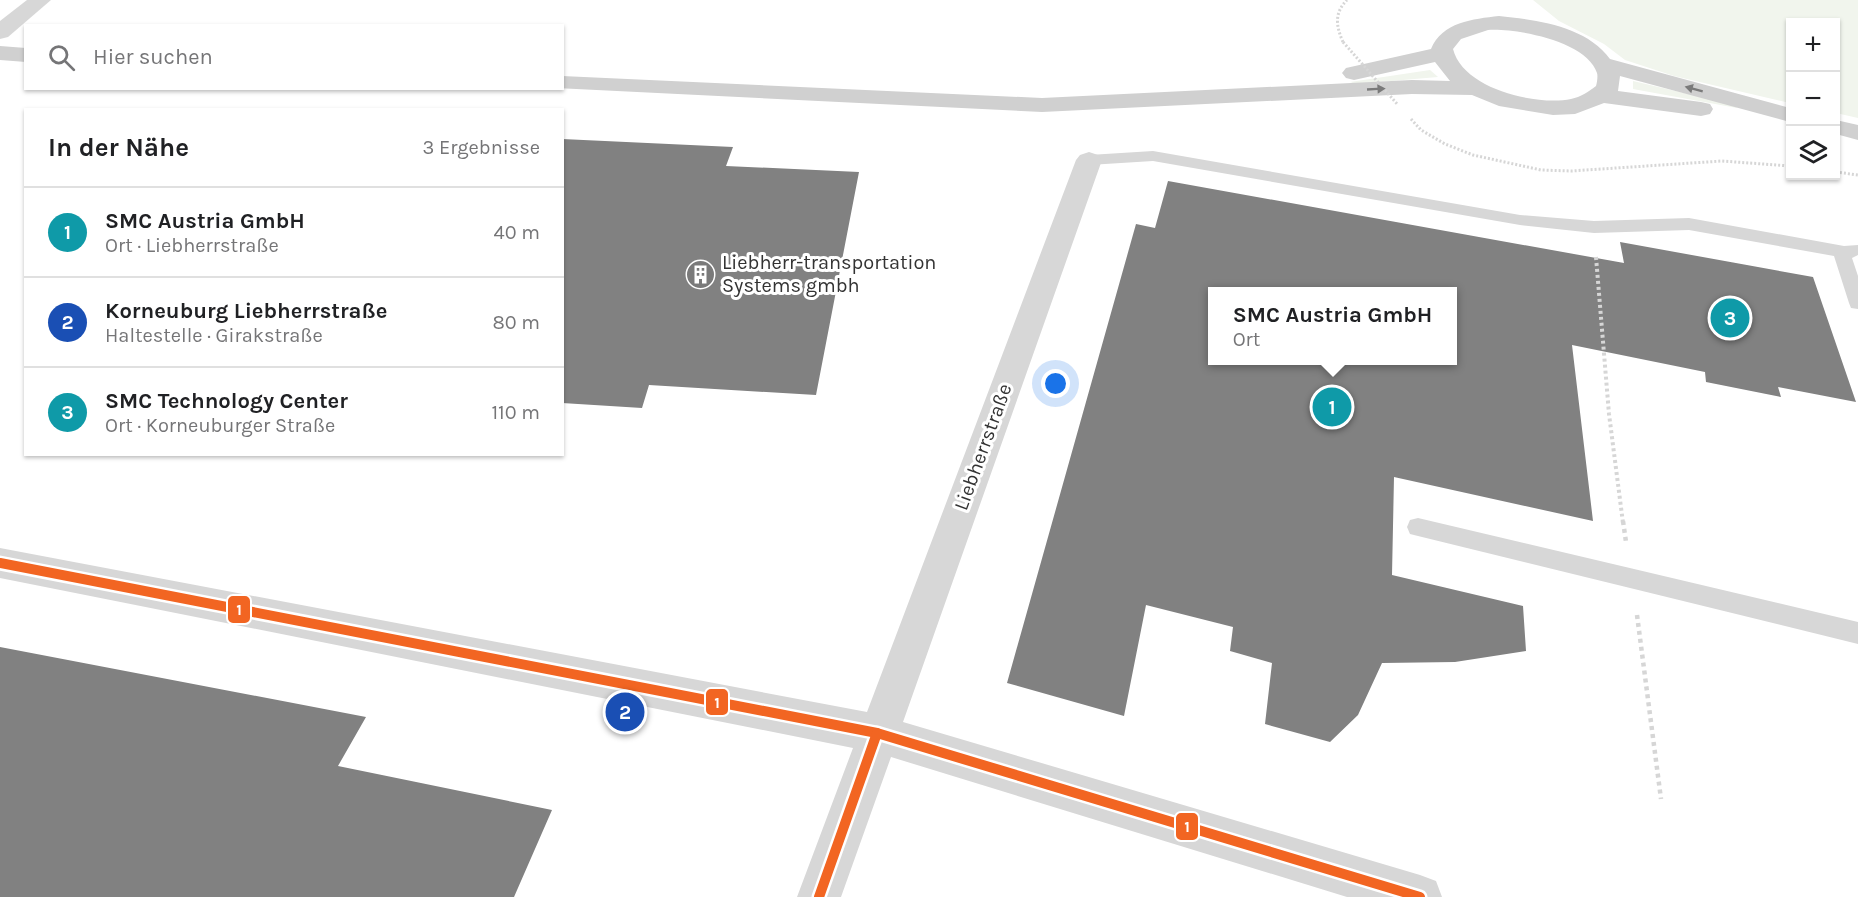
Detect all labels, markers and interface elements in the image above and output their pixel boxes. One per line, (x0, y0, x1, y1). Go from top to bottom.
map controls (1786, 18, 1840, 180)
button: + (1786, 18, 1840, 72)
search box (24, 24, 564, 90)
icon: search (45, 41, 78, 74)
text: Hier suchen (93, 44, 213, 70)
button: − (1786, 72, 1840, 126)
one-way arrow (1684, 83, 1703, 93)
one-way arrow (1367, 84, 1386, 93)
button: layers (1786, 126, 1840, 180)
text: In der Nähe (48, 132, 189, 163)
text: 3 Ergebnisse (423, 136, 540, 159)
text: SMC Austria GmbH (105, 208, 305, 234)
text: 1 (64, 221, 71, 244)
text: 40 m (494, 221, 540, 244)
text: Ort · Liebherrstraße (105, 234, 279, 257)
place label: Liebherr-transportation Systems gmbh (722, 251, 936, 297)
building icon: Liebherr-transportation Systems gmbh (685, 258, 717, 290)
popup (1208, 287, 1457, 365)
pin: 3 (1710, 296, 1750, 340)
text: Korneuburg Liebherrstraße (105, 298, 387, 324)
text: SMC Austria GmbH (1233, 302, 1432, 328)
text: 2 (61, 311, 74, 334)
text: 80 m (492, 311, 540, 334)
text: Haltestelle · Girakstraße (105, 324, 323, 347)
text: Ort (1233, 328, 1260, 351)
your location (1041, 369, 1070, 398)
street label: Liebherrstraße (949, 381, 1017, 513)
pin: 1 (1312, 384, 1352, 430)
text: SMC Technology Center (105, 388, 348, 414)
text: 3 (61, 401, 74, 424)
text: 110 m (491, 401, 540, 424)
text: Ort · Korneuburger Straße (105, 414, 335, 437)
line badge: 1 (227, 595, 251, 624)
text: 1 (236, 600, 242, 619)
line badge: 1 (705, 688, 729, 716)
pin: 2 (606, 690, 644, 734)
text: 1 (714, 693, 720, 712)
line badge: 1 (1175, 812, 1199, 841)
text: 1 (1184, 817, 1190, 836)

